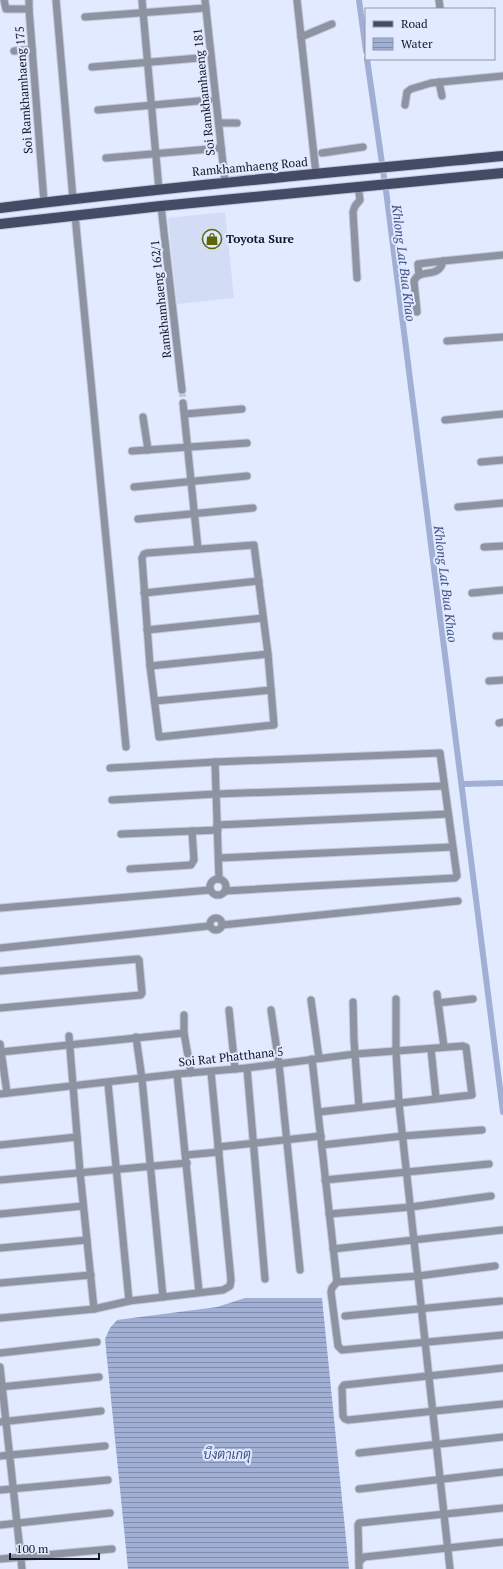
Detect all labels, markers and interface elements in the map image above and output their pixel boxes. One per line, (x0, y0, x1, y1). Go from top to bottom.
legend (365, 8, 495, 60)
text: Road (401, 16, 428, 31)
street label: Soi Ramkhamhaeng 175 (12, 26, 35, 154)
street label: Soi Ramkhamhaeng 181 (189, 28, 218, 156)
text: Water (401, 36, 433, 51)
street label: Ramkhamhaeng Road (192, 154, 309, 179)
water label: Khlong Lat Bua Khao (388, 203, 420, 323)
shop icon: Toyota Sure (201, 228, 223, 250)
place label: Toyota Sure (226, 231, 295, 246)
street label: Ramkhamhaeng 162/1 (147, 239, 174, 359)
water label: Khlong Lat Bua Khao (430, 524, 462, 644)
street label: Soi Rat Phatthana 5 (178, 1044, 284, 1069)
water label: บึงตาเกตุ (203, 1445, 251, 1464)
scale bar (10, 1535, 99, 1561)
text: 100 m (16, 1541, 49, 1556)

